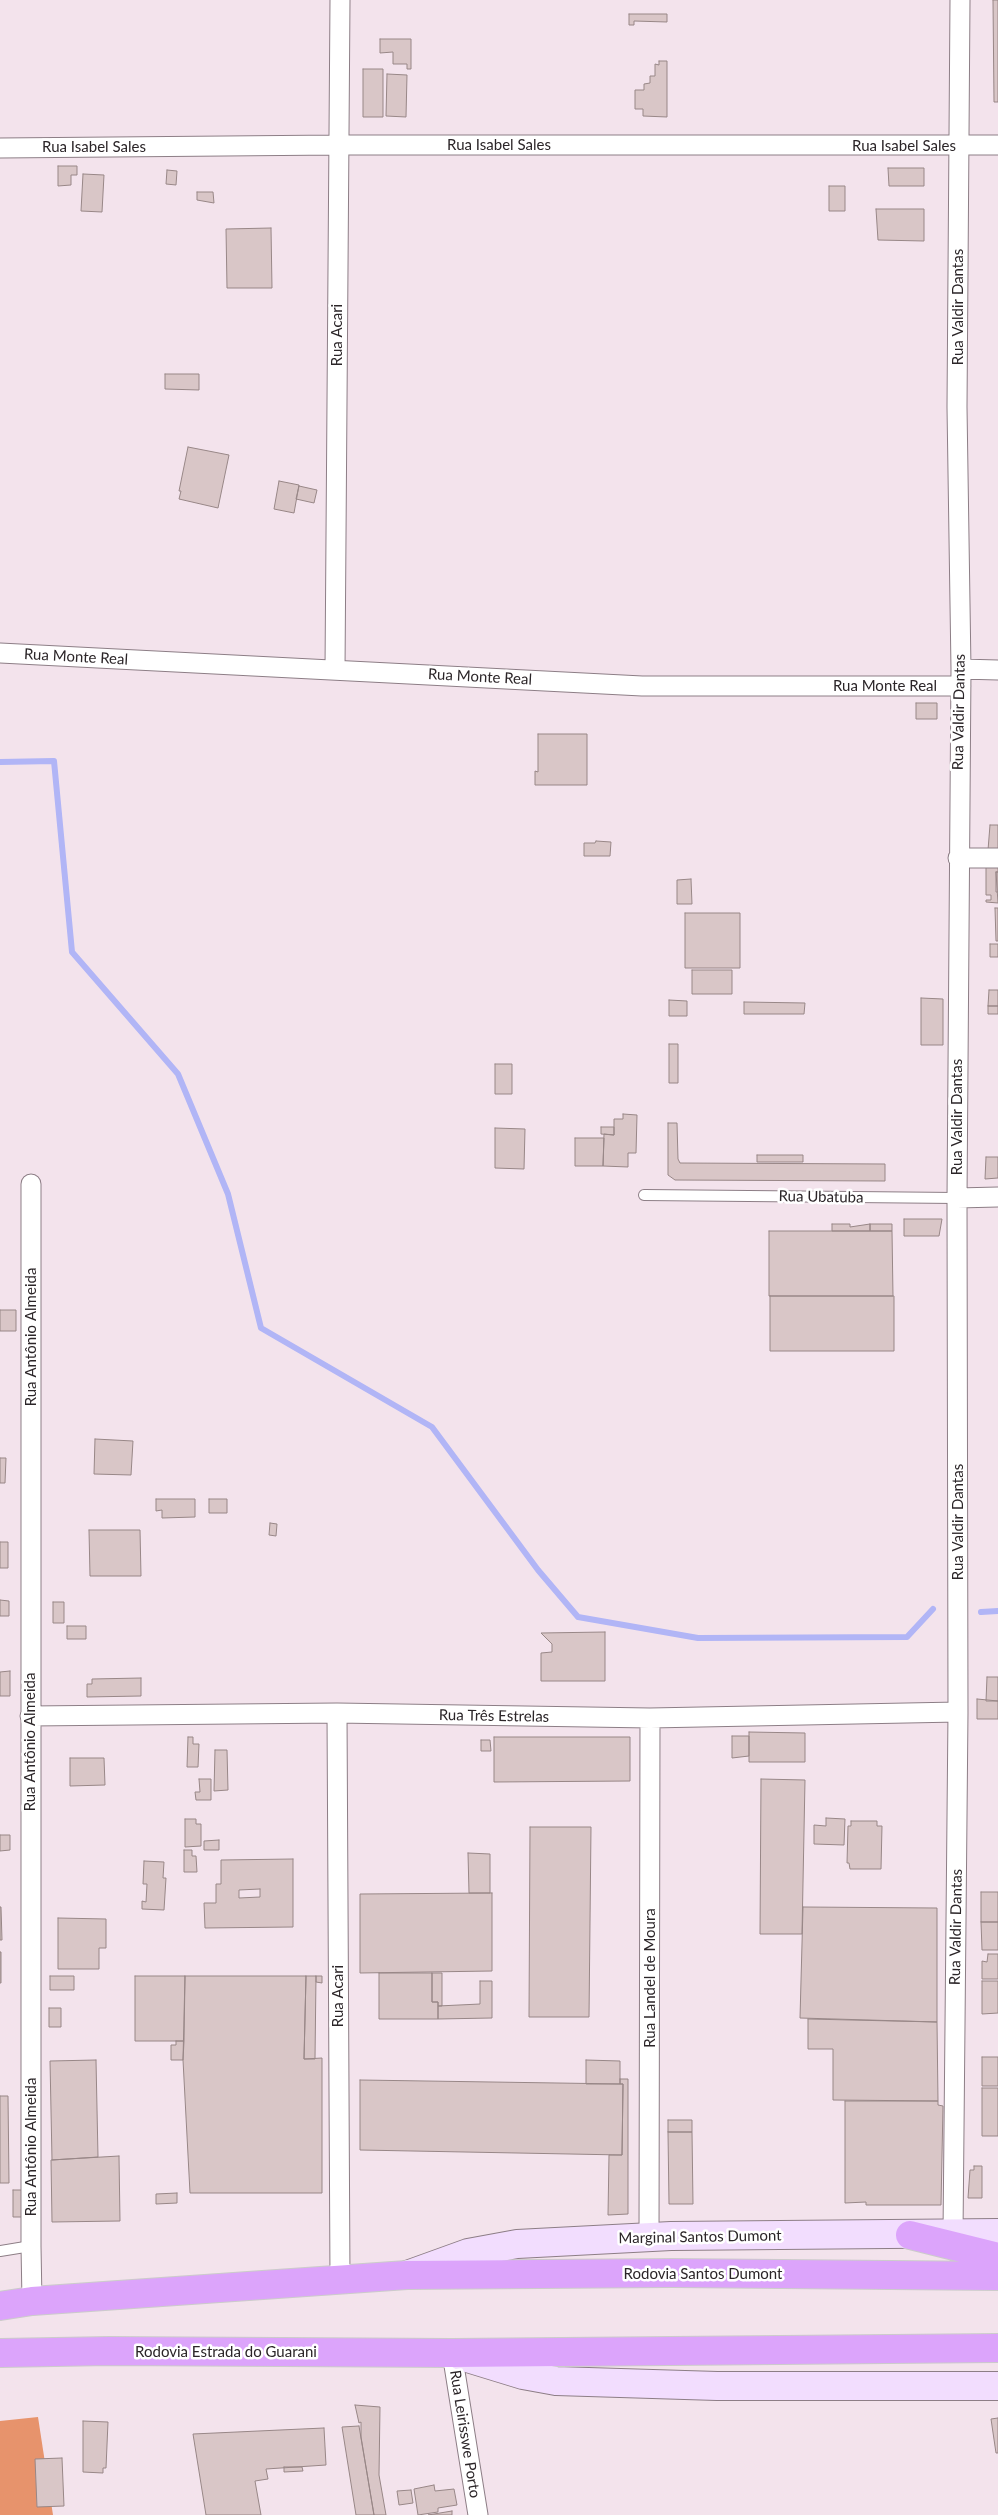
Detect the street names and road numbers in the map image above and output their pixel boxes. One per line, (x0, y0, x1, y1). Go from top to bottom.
street label: Rua Isabel Sales (447, 136, 551, 154)
street label: Rua Isabel Sales (852, 137, 956, 155)
street label: Rua Isabel Sales (42, 138, 146, 156)
street label: Rua Valdir Dantas (949, 249, 967, 365)
street label: Rua Acari (328, 304, 346, 366)
street label: Rua Monte Real (24, 645, 128, 669)
street label: Rua Valdir Dantas (949, 654, 969, 770)
street label: Rua Monte Real (428, 665, 532, 689)
street label: Rua Monte Real (833, 677, 937, 695)
street label: Rua Valdir Dantas (948, 1059, 966, 1175)
street label: Rua Ubatuba (778, 1187, 864, 1207)
street label: Rua Antônio Almeida (22, 1268, 40, 1406)
street label: Rua Valdir Dantas (949, 1464, 967, 1580)
street label: Rua Antônio Almeida (21, 1673, 39, 1811)
street label: Rua Três Estrelas (439, 1706, 549, 1726)
street label: Rua Valdir Dantas (946, 1869, 966, 1985)
street label: Rua Landel de Moura (641, 1908, 659, 2048)
street label: Rua Acari (329, 1965, 347, 2027)
street label: Rua Antônio Almeida (22, 2078, 40, 2216)
street label: Marginal Santos Dumont (618, 2227, 782, 2247)
street label: Rodovia Santos Dumont (624, 2265, 782, 2283)
street label: Rodovia Estrada do Guarani (135, 2343, 317, 2361)
street label: Rua Leirisswe Porto (446, 2369, 484, 2499)

